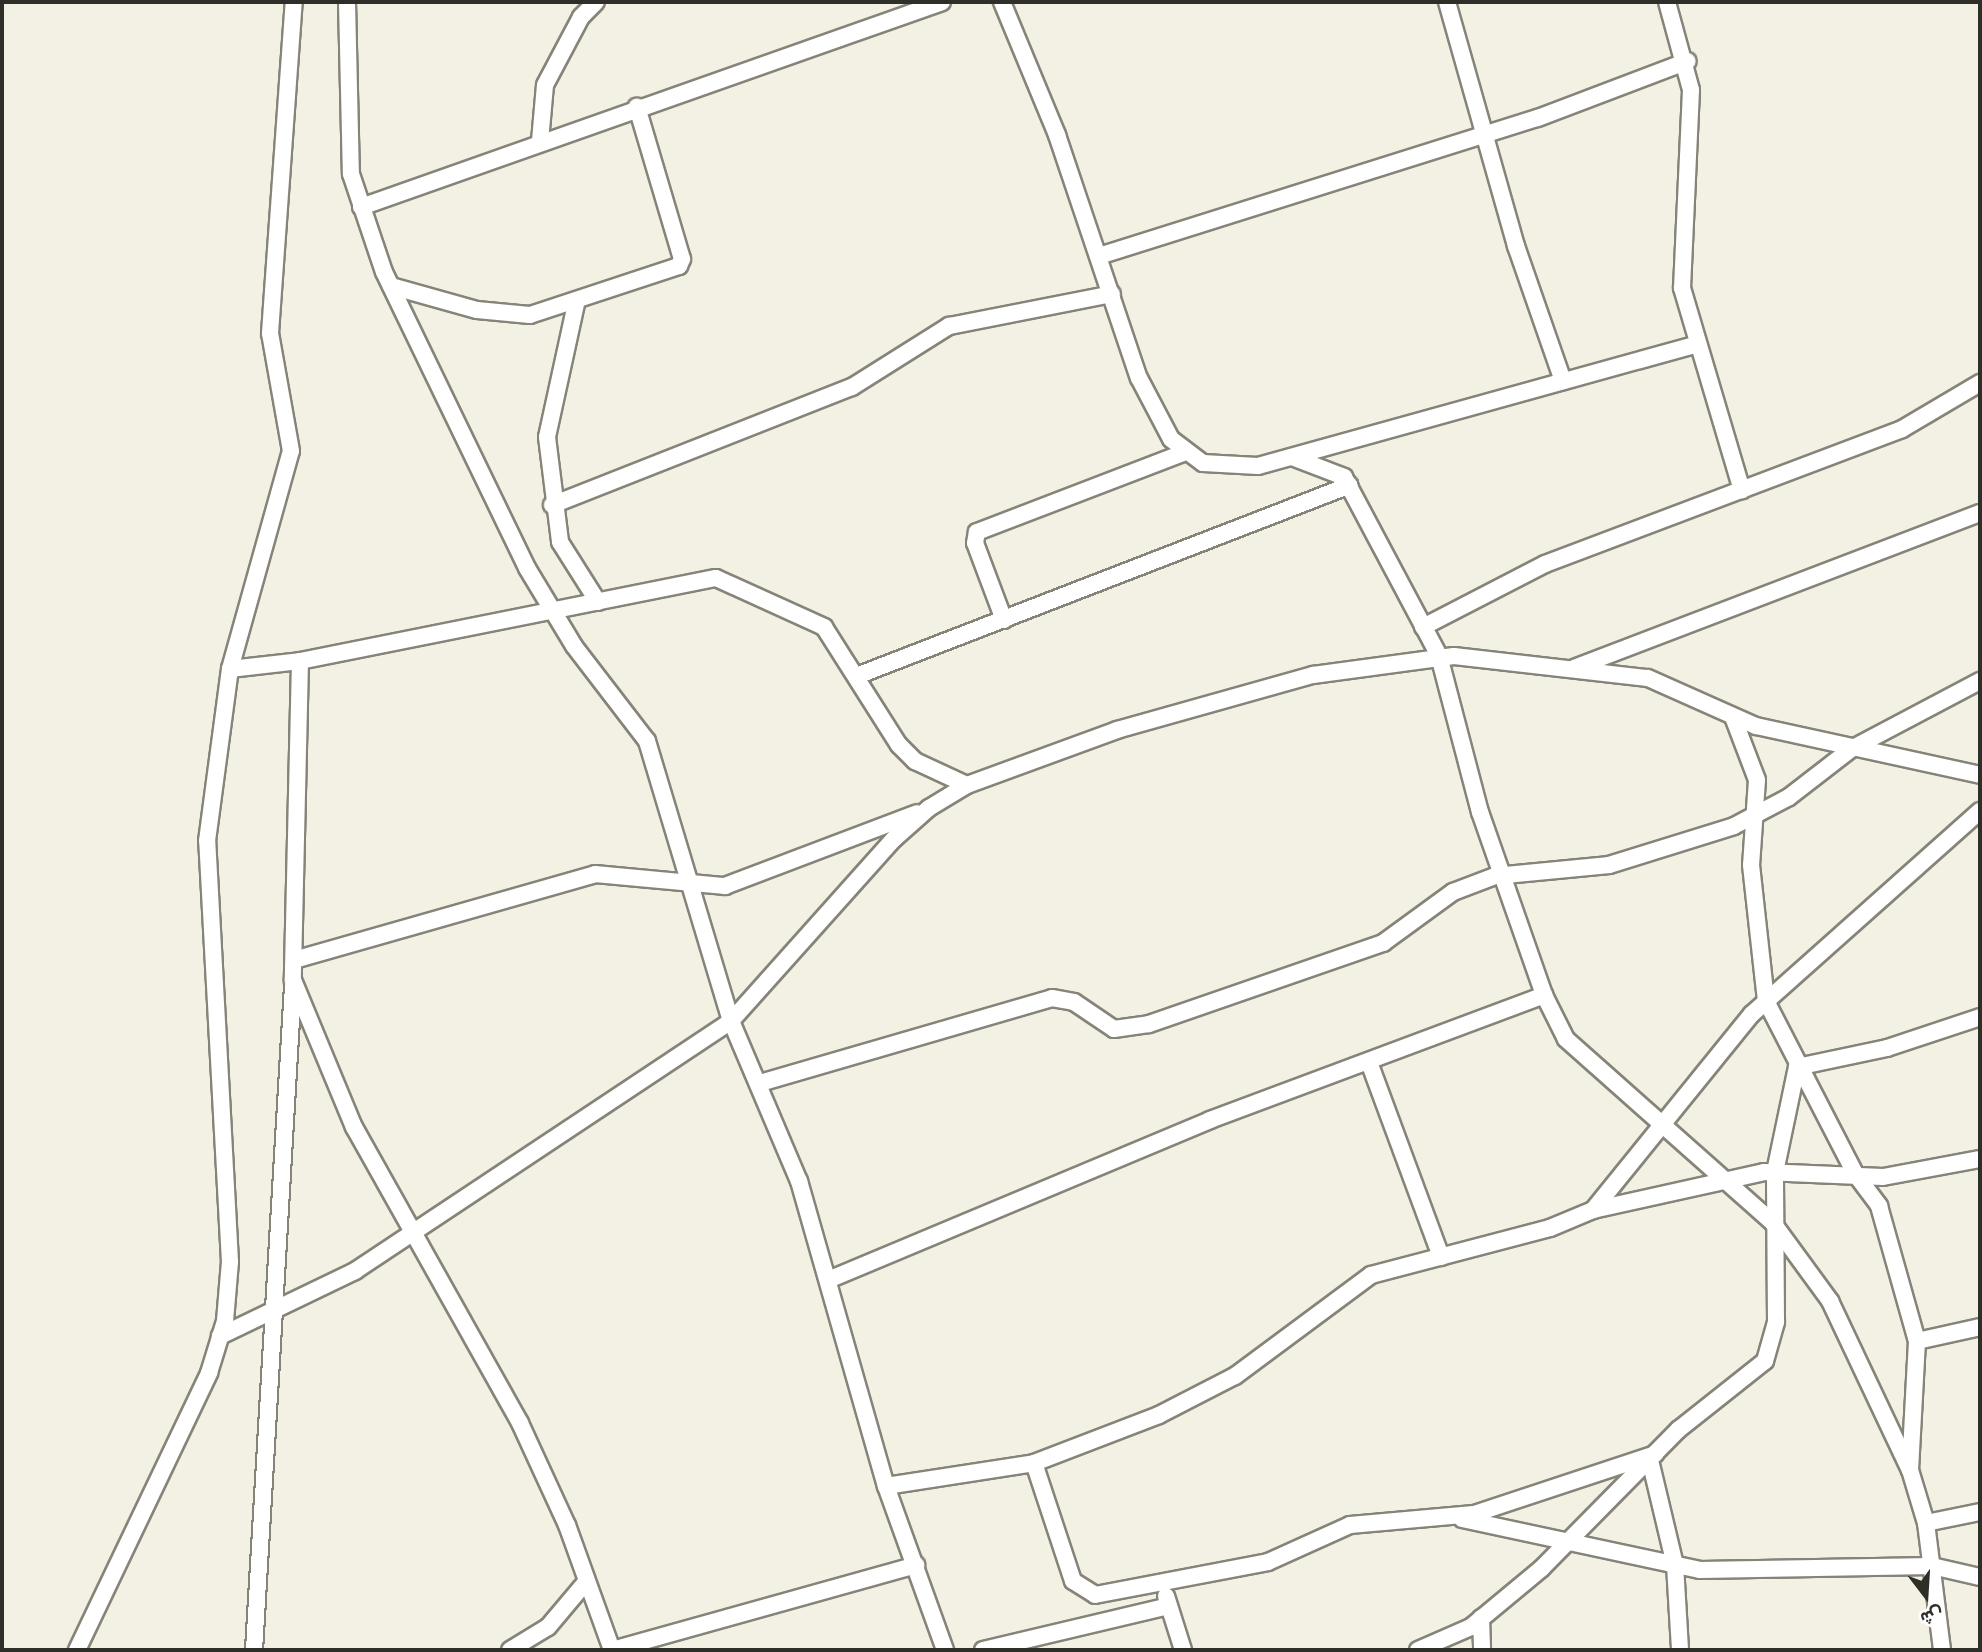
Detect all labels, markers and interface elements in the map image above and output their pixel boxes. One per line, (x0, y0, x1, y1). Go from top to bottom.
north arrow (1891, 1561, 1961, 1631)
text: ش (1918, 1603, 1946, 1630)

